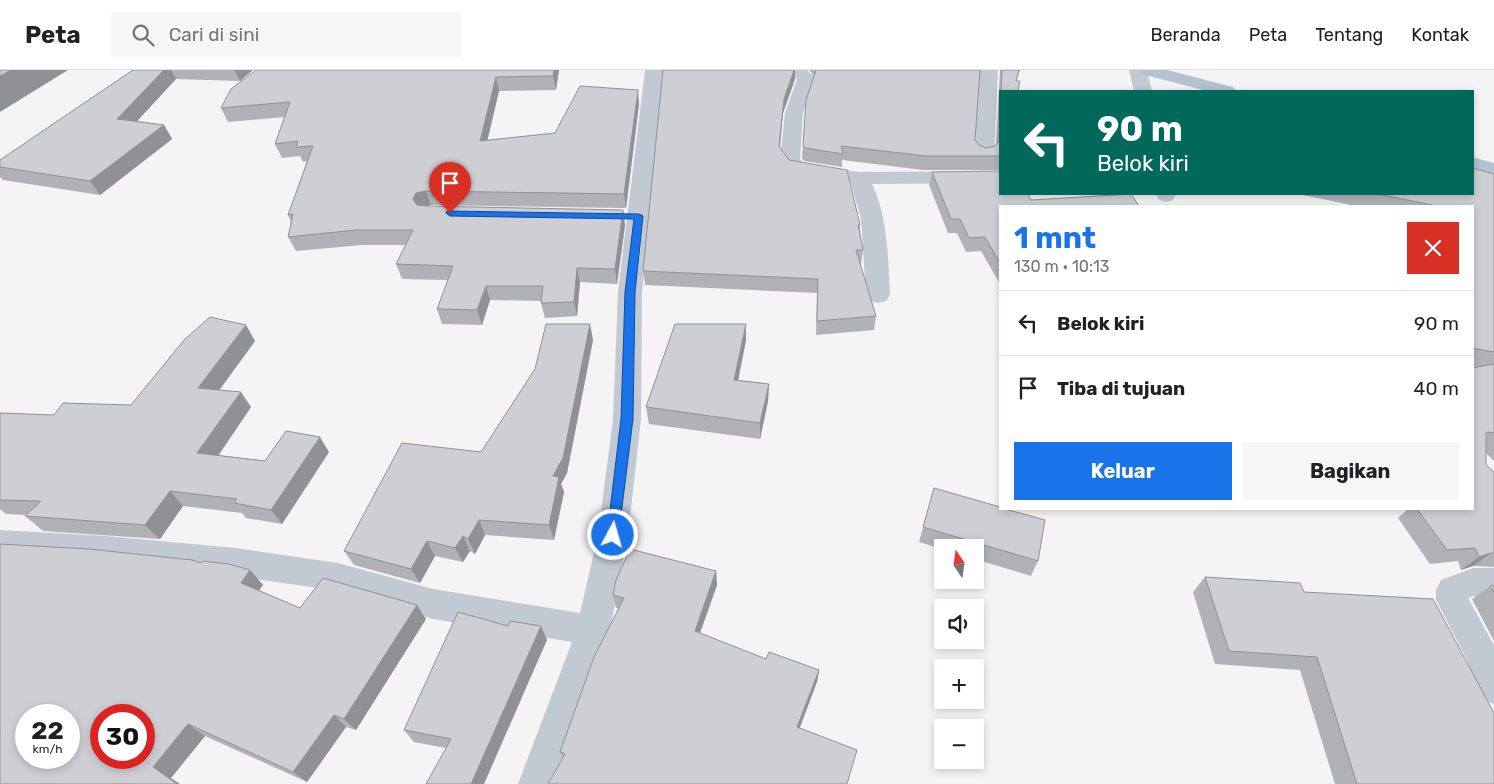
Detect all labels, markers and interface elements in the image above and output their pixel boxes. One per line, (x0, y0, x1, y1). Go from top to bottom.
search box (111, 12, 461, 57)
text: Peta (25, 21, 81, 49)
icon: search (129, 21, 157, 49)
text: Cari di sini (169, 23, 259, 46)
text: Beranda (1150, 24, 1221, 46)
text: Peta (1249, 24, 1287, 46)
text: Tentang (1315, 24, 1383, 46)
text: Kontak (1411, 24, 1469, 46)
text: 90 m (1097, 108, 1183, 150)
icon: left (1014, 110, 1079, 175)
text: Belok kiri (1097, 150, 1189, 177)
pin (429, 162, 471, 213)
icon: arrive (436, 169, 464, 197)
text: 1 mnt (1014, 220, 1096, 256)
button: close (1407, 222, 1459, 274)
text: 130 m · 10:13 (1014, 257, 1109, 276)
icon: left (1014, 309, 1042, 337)
text: Belok kiri (1057, 312, 1144, 335)
text: 90 m (1414, 312, 1459, 335)
icon: arrive (1014, 374, 1042, 402)
text: Tiba di tujuan (1057, 377, 1185, 400)
text: 40 m (1414, 377, 1459, 400)
button: Keluar (1014, 442, 1232, 500)
button: Bagikan (1242, 442, 1459, 500)
position arrow (586, 508, 638, 560)
north arrow (934, 539, 984, 589)
map controls (934, 539, 984, 769)
button: sound (934, 599, 984, 649)
button: + (934, 659, 984, 709)
speed limit sign: 30 (90, 704, 155, 769)
text: 22 (31, 716, 64, 745)
button: − (934, 719, 984, 769)
text: km/h (33, 742, 62, 756)

